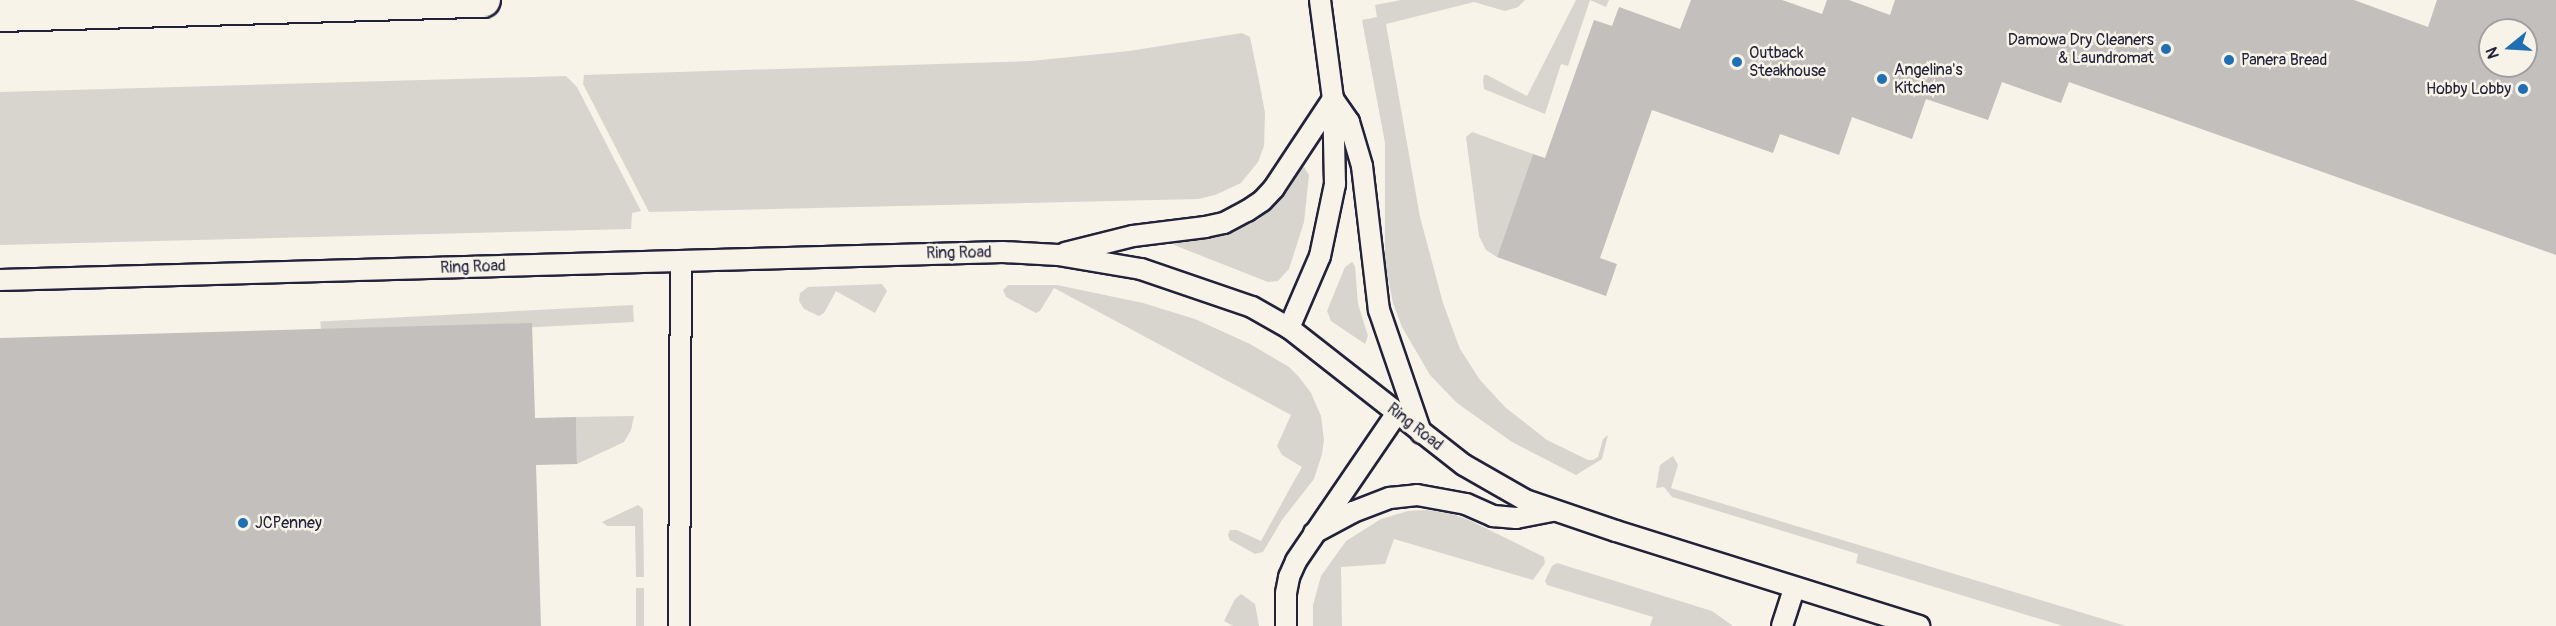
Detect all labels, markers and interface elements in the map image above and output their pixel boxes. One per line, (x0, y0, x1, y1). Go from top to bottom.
north arrow (2478, 18, 2538, 78)
place label: Damowa Dry Cleaners & Laundromat (2008, 30, 2154, 68)
marker: Damowa Dry Cleaners & Laundromat (2159, 42, 2173, 56)
place label: Outback Steakhouse (1749, 43, 1826, 81)
text: N (2482, 45, 2504, 61)
place label: Panera Bread (2241, 50, 2327, 70)
marker: Panera Bread (2222, 53, 2236, 67)
marker: Outback Steakhouse (1730, 55, 1744, 69)
place label: Angelina's Kitchen (1894, 60, 1963, 98)
marker: Angelina's Kitchen (1875, 72, 1889, 86)
place label: Hobby Lobby (2426, 79, 2511, 99)
marker: Hobby Lobby (2516, 82, 2530, 96)
street label: Ring Road (926, 243, 992, 263)
street label: Ring Road (440, 256, 506, 278)
street label: Ring Road (1383, 399, 1447, 455)
place label: JCPenney (255, 513, 322, 533)
marker: JCPenney (236, 516, 250, 530)

